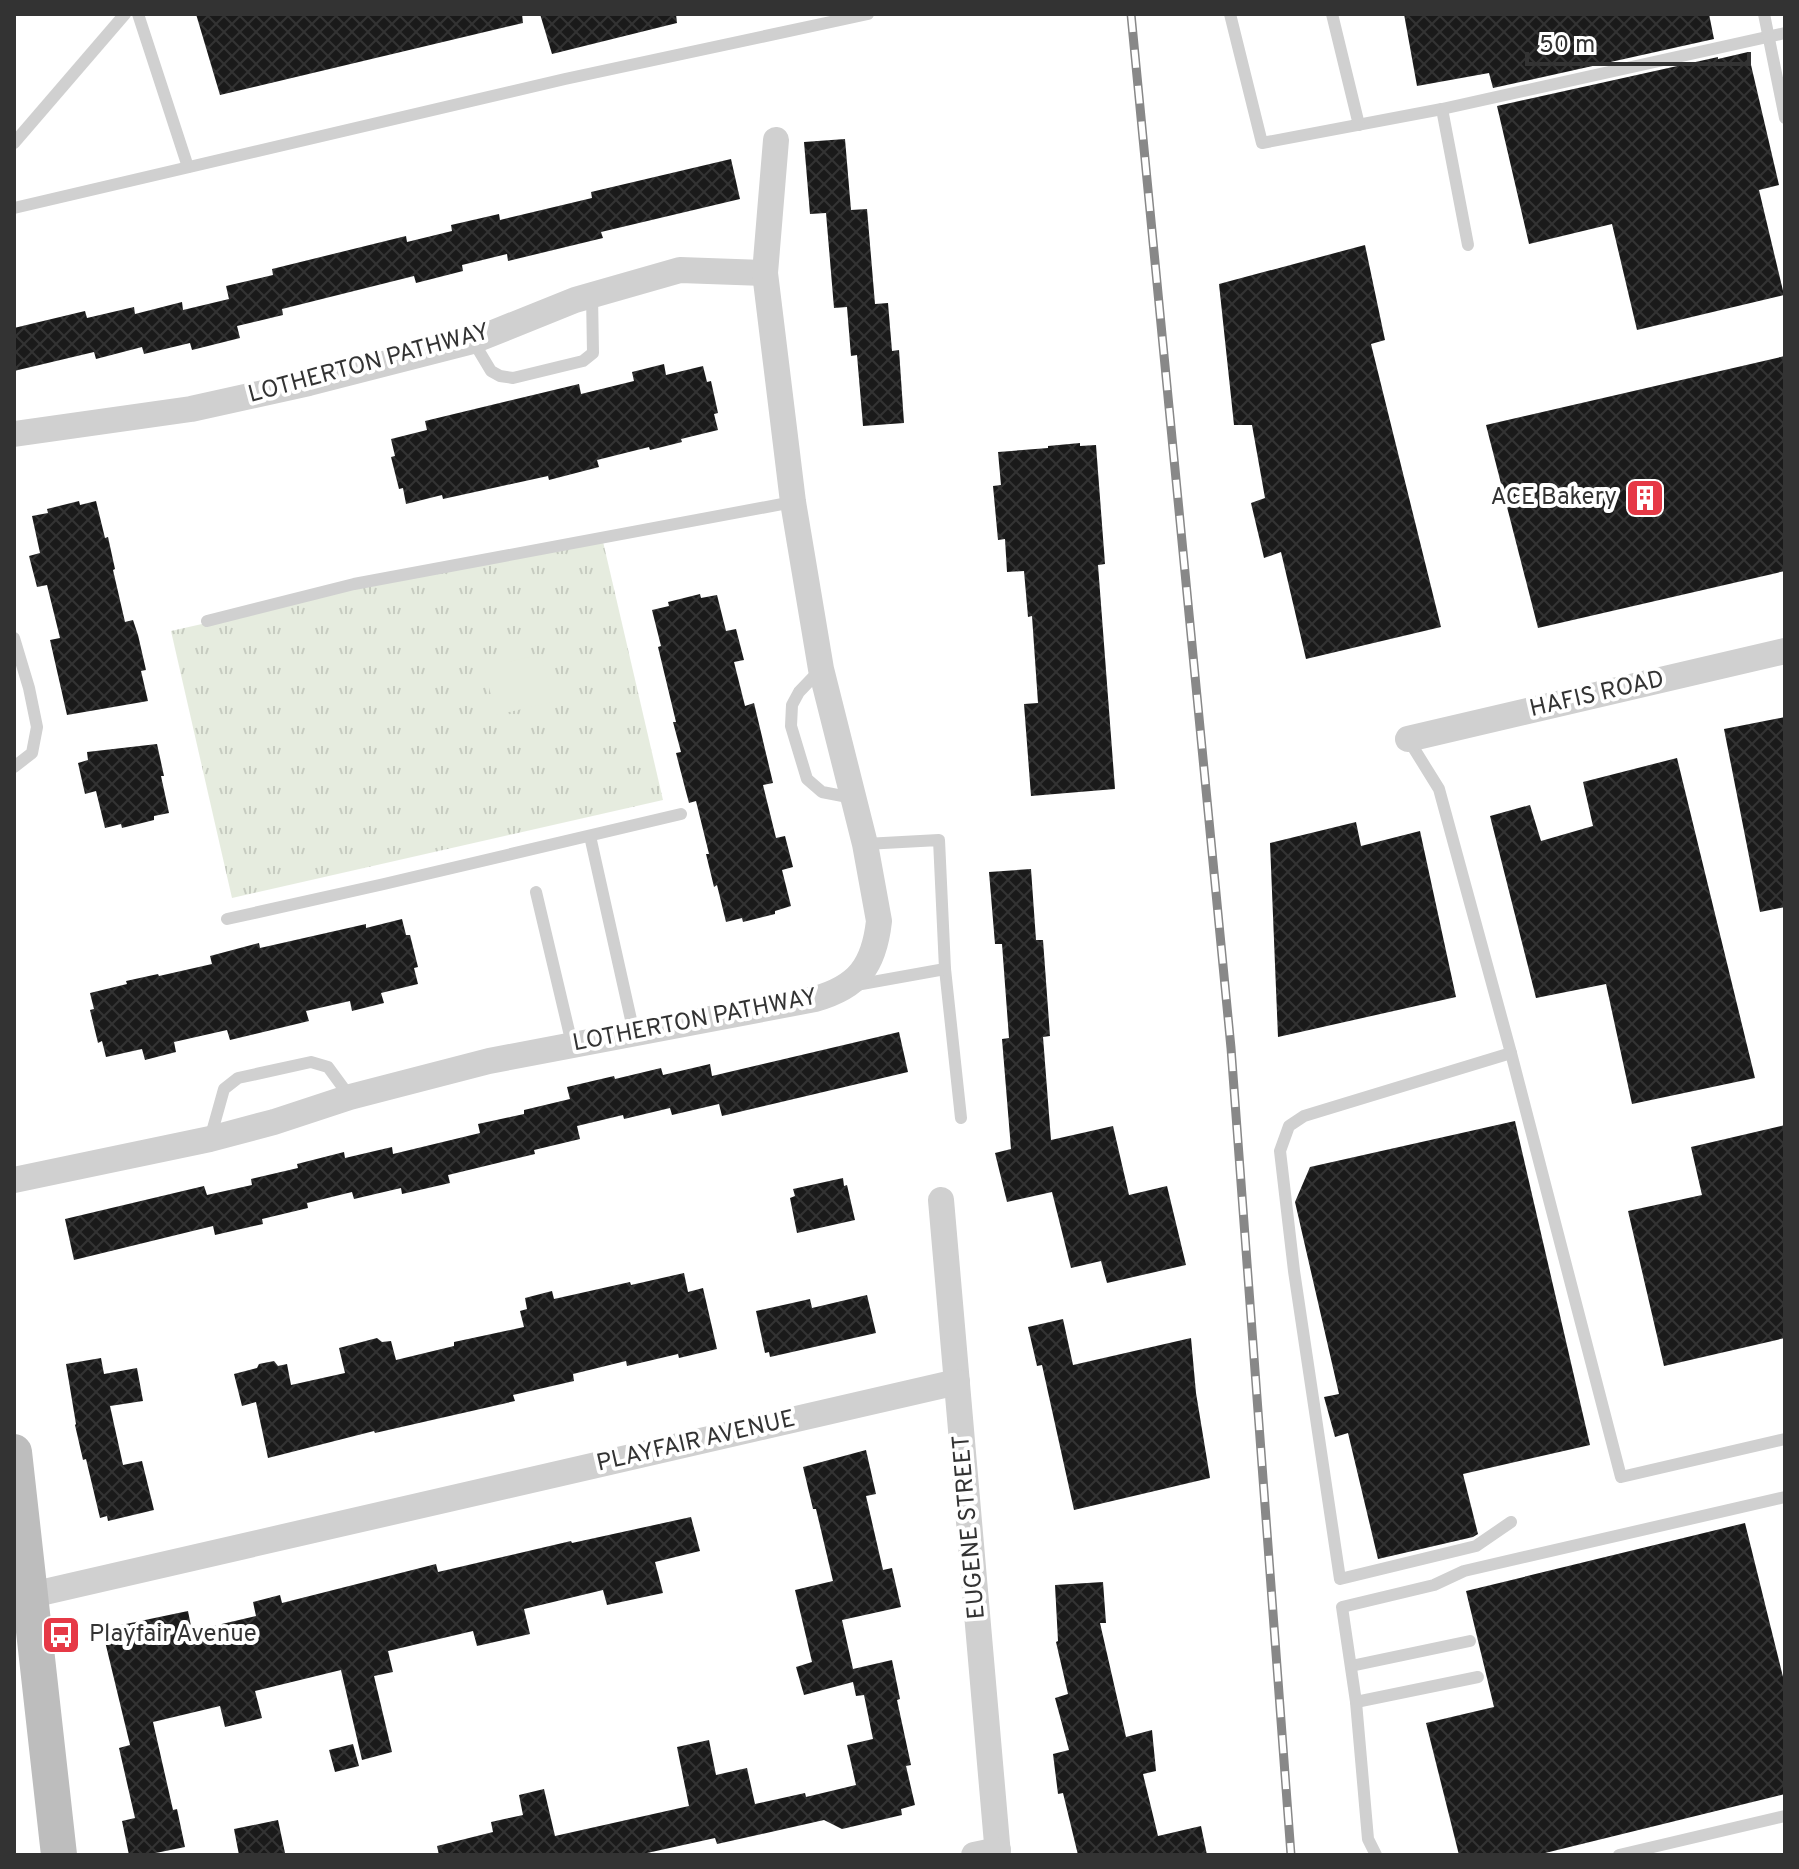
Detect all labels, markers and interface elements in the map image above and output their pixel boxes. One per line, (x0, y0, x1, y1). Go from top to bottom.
scale bar (1527, 16, 1749, 66)
text: 50 m (1539, 31, 1595, 61)
street label: LOTHERTON PATHWAY (245, 317, 493, 411)
building icon: ACE Bakery (1624, 477, 1666, 519)
place label: ACE Bakery (1490, 483, 1617, 513)
street label: HAFIS ROAD (1527, 665, 1667, 725)
street label: LOTHERTON PATHWAY (570, 983, 820, 1059)
street label: PLAYFAIR AVENUE (594, 1405, 798, 1479)
street label: EUGENE STREET (947, 1434, 993, 1620)
bus stop icon: Playfair Avenue (40, 1614, 82, 1656)
place label: Playfair Avenue (89, 1620, 257, 1650)

